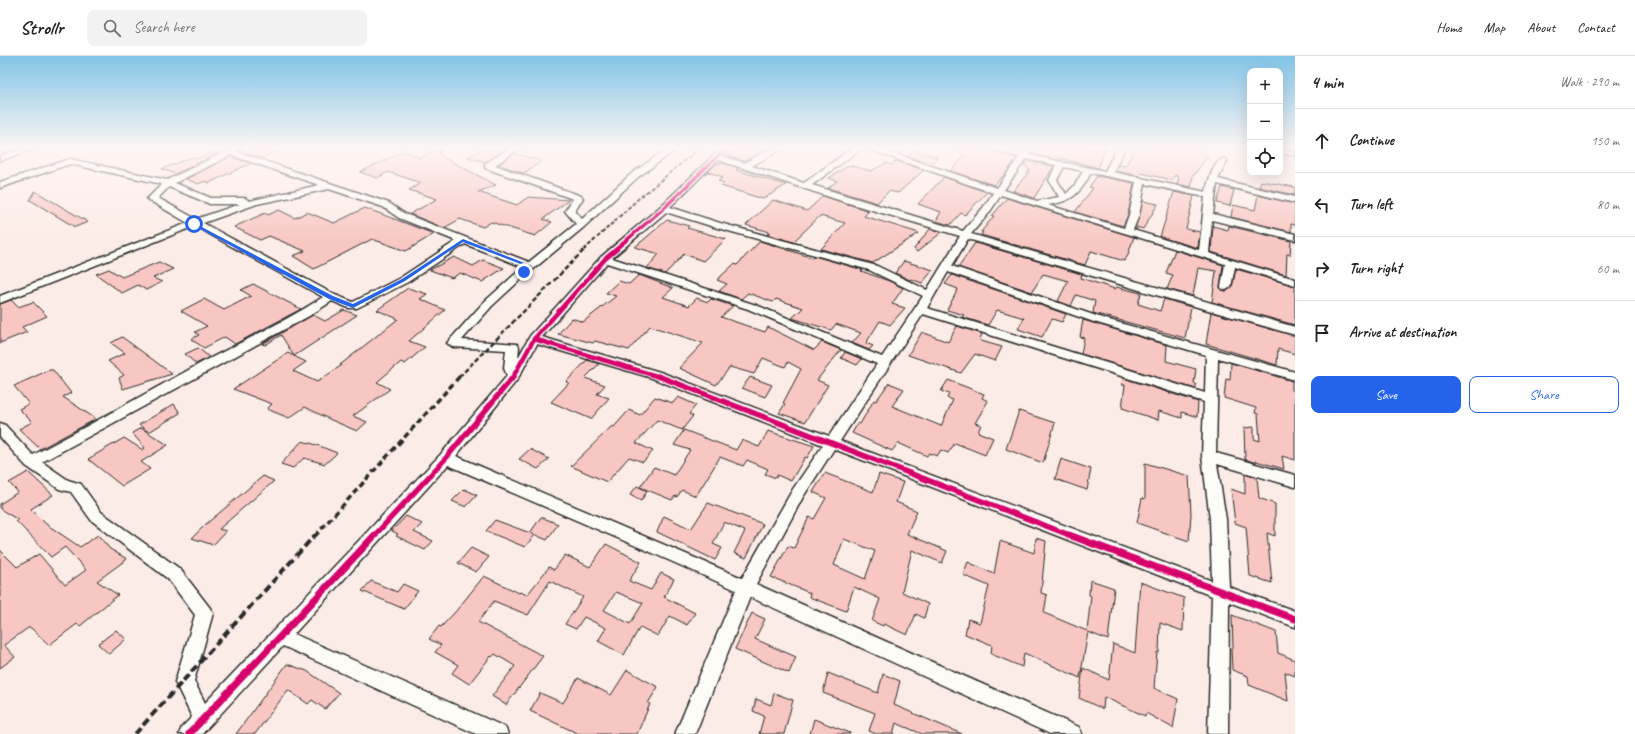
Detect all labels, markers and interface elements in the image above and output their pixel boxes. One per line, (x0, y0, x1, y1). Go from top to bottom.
search box (87, 10, 367, 46)
text: Strollr (20, 16, 63, 40)
icon: search (101, 17, 123, 39)
text: Search here (133, 18, 195, 37)
text: Home (1436, 19, 1462, 36)
text: Map (1484, 19, 1505, 36)
text: About (1527, 19, 1555, 36)
text: Contact (1577, 19, 1615, 36)
map controls (1247, 68, 1283, 176)
button: + (1247, 68, 1283, 104)
text: 4 min (1311, 72, 1344, 93)
text: Walk · 290 m (1560, 74, 1619, 90)
button: − (1247, 104, 1283, 140)
icon: ahead (1311, 130, 1333, 152)
text: Continue (1349, 131, 1394, 150)
text: 150 m (1591, 133, 1619, 149)
button: locate (1247, 140, 1283, 176)
icon: left (1311, 194, 1333, 216)
text: Turn left (1349, 195, 1392, 214)
text: 80 m (1597, 197, 1619, 213)
route start (185, 215, 203, 233)
icon: right (1311, 258, 1333, 280)
text: Turn right (1349, 259, 1402, 278)
text: 60 m (1597, 261, 1619, 277)
route end (515, 263, 533, 281)
icon: arrive (1311, 322, 1333, 344)
text: Arrive at destination (1349, 323, 1456, 342)
button: Save (1311, 376, 1461, 413)
button: Share (1469, 376, 1619, 413)

